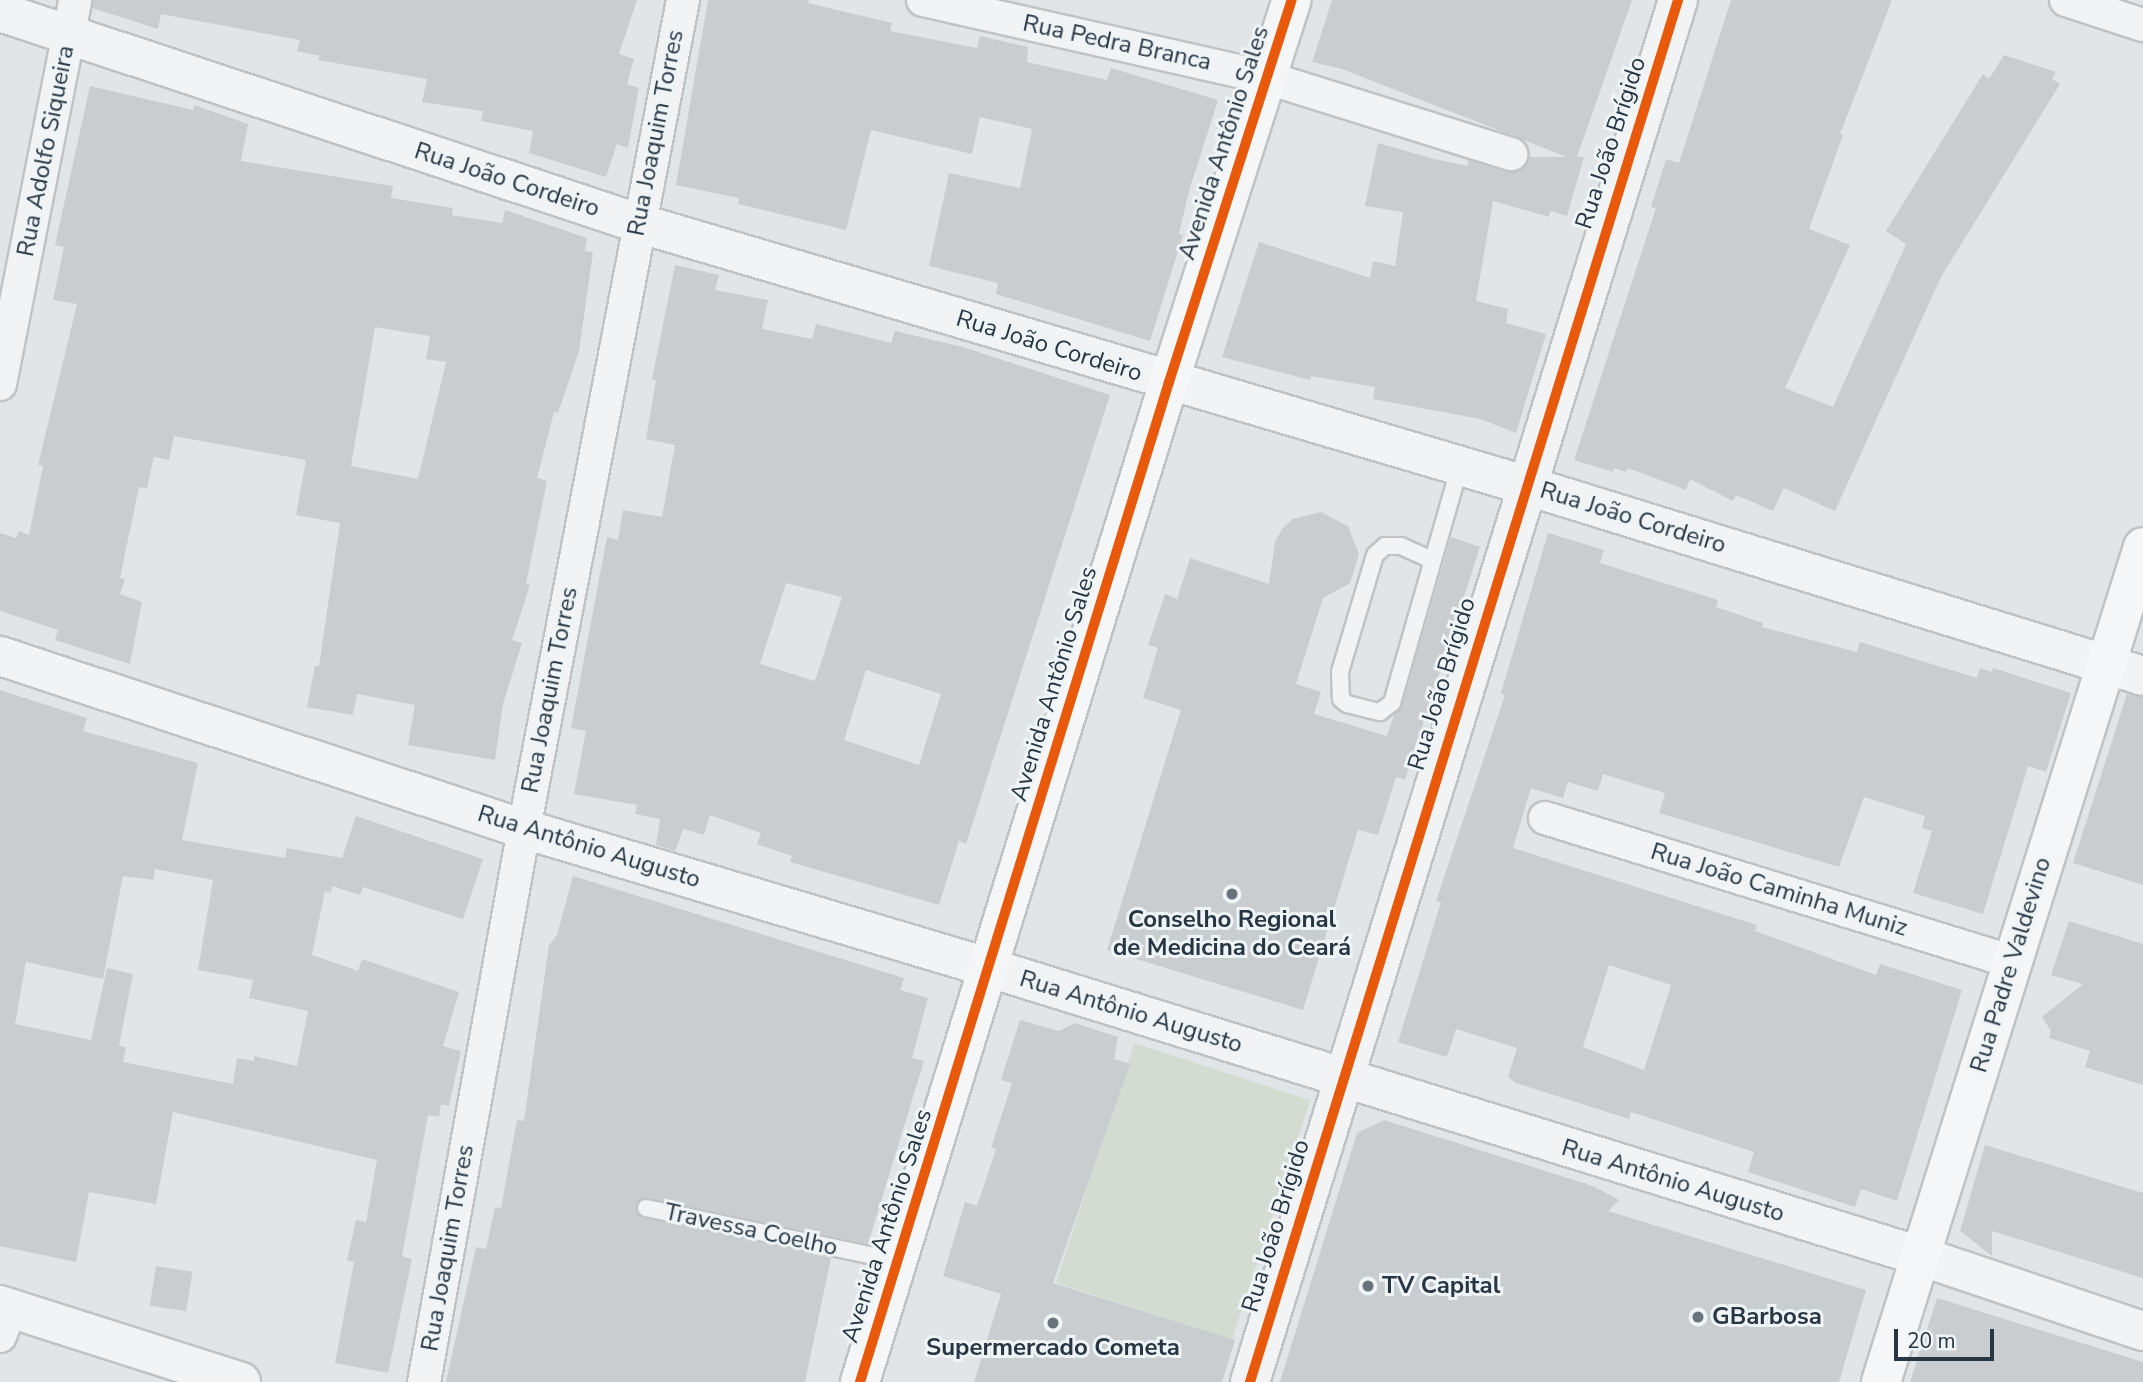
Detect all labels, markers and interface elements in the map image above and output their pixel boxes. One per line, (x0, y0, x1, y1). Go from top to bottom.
street label: Rua Pedra Branca (1020, 9, 1214, 77)
street label: Avenida Antônio Sales (1173, 22, 1275, 264)
street label: Rua Joaquim Torres (622, 28, 690, 238)
street label: Rua Adolfo Siqueira (11, 43, 81, 259)
street label: Rua João Brígido (1570, 53, 1652, 233)
street label: Rua João Cordeiro (411, 136, 603, 224)
street label: Rua João Cordeiro (953, 304, 1145, 388)
street label: Rua João Cordeiro (1537, 476, 1729, 560)
street label: Avenida Antônio Sales (1005, 563, 1103, 805)
street label: Rua Joaquim Torres (516, 585, 584, 795)
street label: Rua João Brígido (1402, 594, 1482, 774)
street label: Rua Antônio Augusto (474, 799, 704, 895)
street label: Rua João Caminha Muniz (1647, 837, 1911, 943)
street label: Rua Padre Valdevino (1965, 854, 2057, 1076)
marker: Conselho Regional de Medicina do Ceará (1224, 886, 1240, 902)
place label: Conselho Regional de Medicina do Ceará (1113, 906, 1351, 962)
street label: Rua Antônio Augusto (1016, 964, 1246, 1060)
street label: Avenida Antônio Sales (836, 1105, 938, 1347)
street label: Rua Antônio Augusto (1558, 1133, 1788, 1229)
street label: Rua João Brígido (1236, 1136, 1316, 1316)
street label: Rua Joaquim Torres (416, 1142, 480, 1354)
street label: Travessa Coelho (662, 1198, 840, 1262)
place label: TV Capital (1382, 1272, 1500, 1300)
marker: TV Capital (1360, 1278, 1376, 1294)
place label: GBarbosa (1712, 1303, 1822, 1331)
marker: GBarbosa (1690, 1309, 1706, 1325)
marker: Supermercado Cometa (1045, 1315, 1061, 1331)
scale bar (1898, 1316, 1998, 1360)
text: 20 m (1907, 1327, 1956, 1355)
place label: Supermercado Cometa (926, 1334, 1180, 1362)

